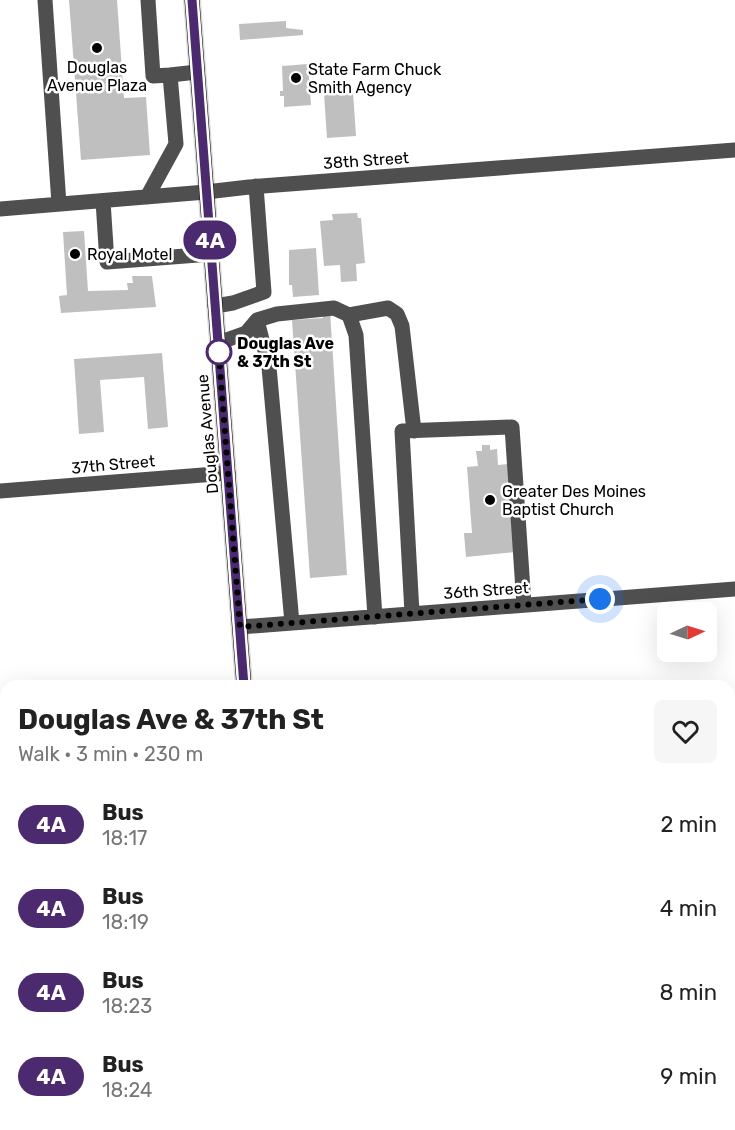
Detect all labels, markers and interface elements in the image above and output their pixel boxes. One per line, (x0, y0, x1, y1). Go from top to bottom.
marker: Douglas Avenue Plaza (90, 41, 104, 55)
place label: Douglas Avenue Plaza (47, 58, 147, 95)
place label: State Farm Chuck Smith Agency (308, 60, 442, 97)
marker: State Farm Chuck Smith Agency (289, 71, 303, 85)
street label: 38th Street (322, 148, 410, 173)
line badge: 4A (183, 220, 237, 260)
text: 4A (195, 228, 225, 253)
place label: Royal Motel (87, 245, 172, 264)
marker: Royal Motel (68, 247, 82, 261)
place label: Douglas Ave & 37th St (237, 334, 334, 371)
marker: Douglas Ave & 37th St (206, 339, 232, 365)
street label: Douglas Avenue (193, 373, 222, 494)
street label: 37th Street (70, 451, 156, 478)
place label: Greater Des Moines Baptist Church (502, 482, 646, 519)
marker: Greater Des Moines Baptist Church (483, 493, 497, 507)
street label: 36th Street (443, 578, 529, 603)
your location (585, 584, 615, 614)
north arrow (657, 602, 717, 662)
map controls (657, 602, 717, 662)
button: heart (654, 700, 717, 763)
text: Douglas Ave & 37th St (18, 703, 324, 736)
text: Walk · 3 min · 230 m (18, 742, 203, 766)
text: Bus (102, 799, 144, 826)
text: 2 min (660, 811, 717, 838)
text: 4A (36, 812, 66, 837)
text: 18:17 (102, 826, 147, 850)
text: Bus (102, 883, 144, 910)
text: 4 min (660, 895, 717, 922)
text: 4A (36, 896, 66, 921)
text: 18:19 (102, 910, 149, 934)
text: Bus (102, 967, 144, 994)
text: 8 min (659, 979, 717, 1006)
text: 4A (36, 980, 66, 1005)
text: 18:23 (102, 994, 152, 1018)
text: Bus (102, 1051, 144, 1078)
text: 9 min (660, 1063, 717, 1090)
text: 4A (36, 1064, 66, 1089)
text: 18:24 (102, 1078, 152, 1102)

